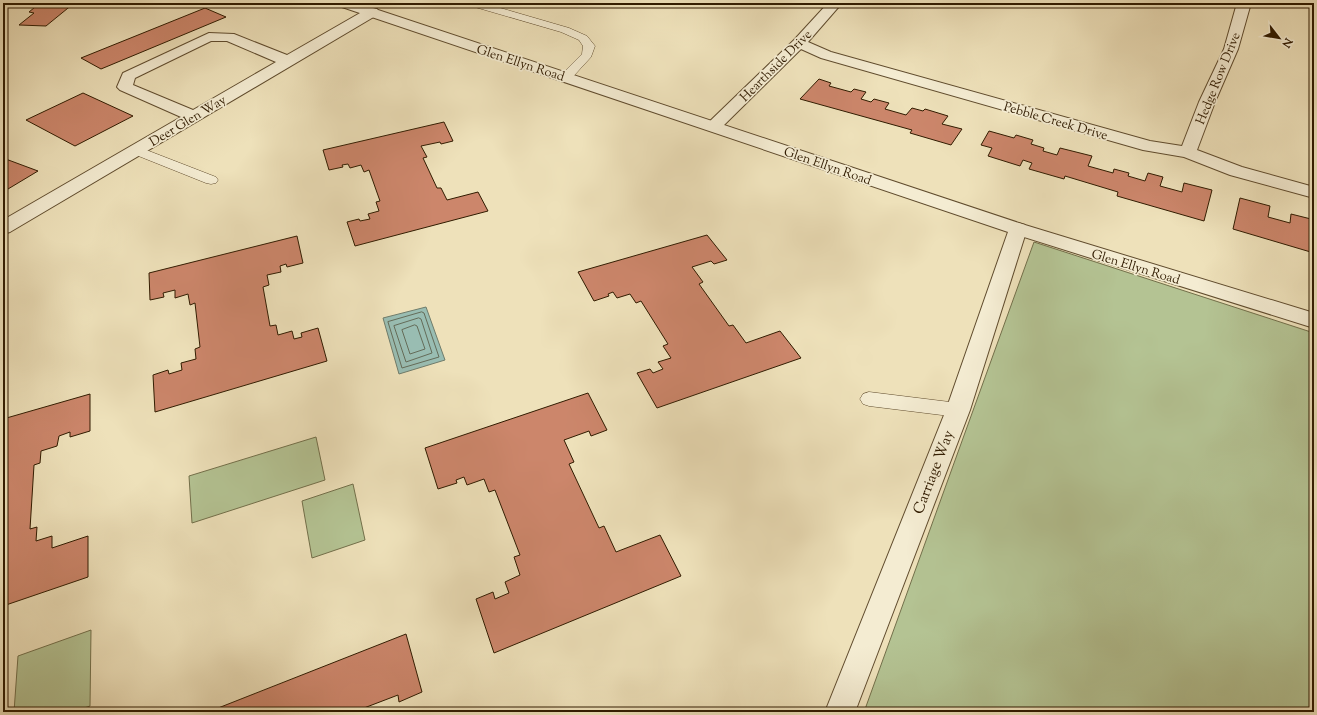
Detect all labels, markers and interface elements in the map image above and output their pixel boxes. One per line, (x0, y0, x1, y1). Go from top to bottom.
north arrow (1259, 18, 1299, 58)
street label: Hearthside Drive (736, 26, 816, 106)
street label: Hedge Row Drive (1192, 30, 1246, 128)
text: N (1277, 34, 1296, 51)
street label: Glen Ellyn Road (474, 41, 567, 87)
street label: Deer Glen Way (146, 91, 230, 152)
street label: Pebble Creek Drive (1001, 98, 1110, 145)
street label: Glen Ellyn Road (781, 143, 874, 191)
street label: Glen Ellyn Road (1089, 246, 1183, 290)
street label: Carriage Way (909, 427, 960, 517)

